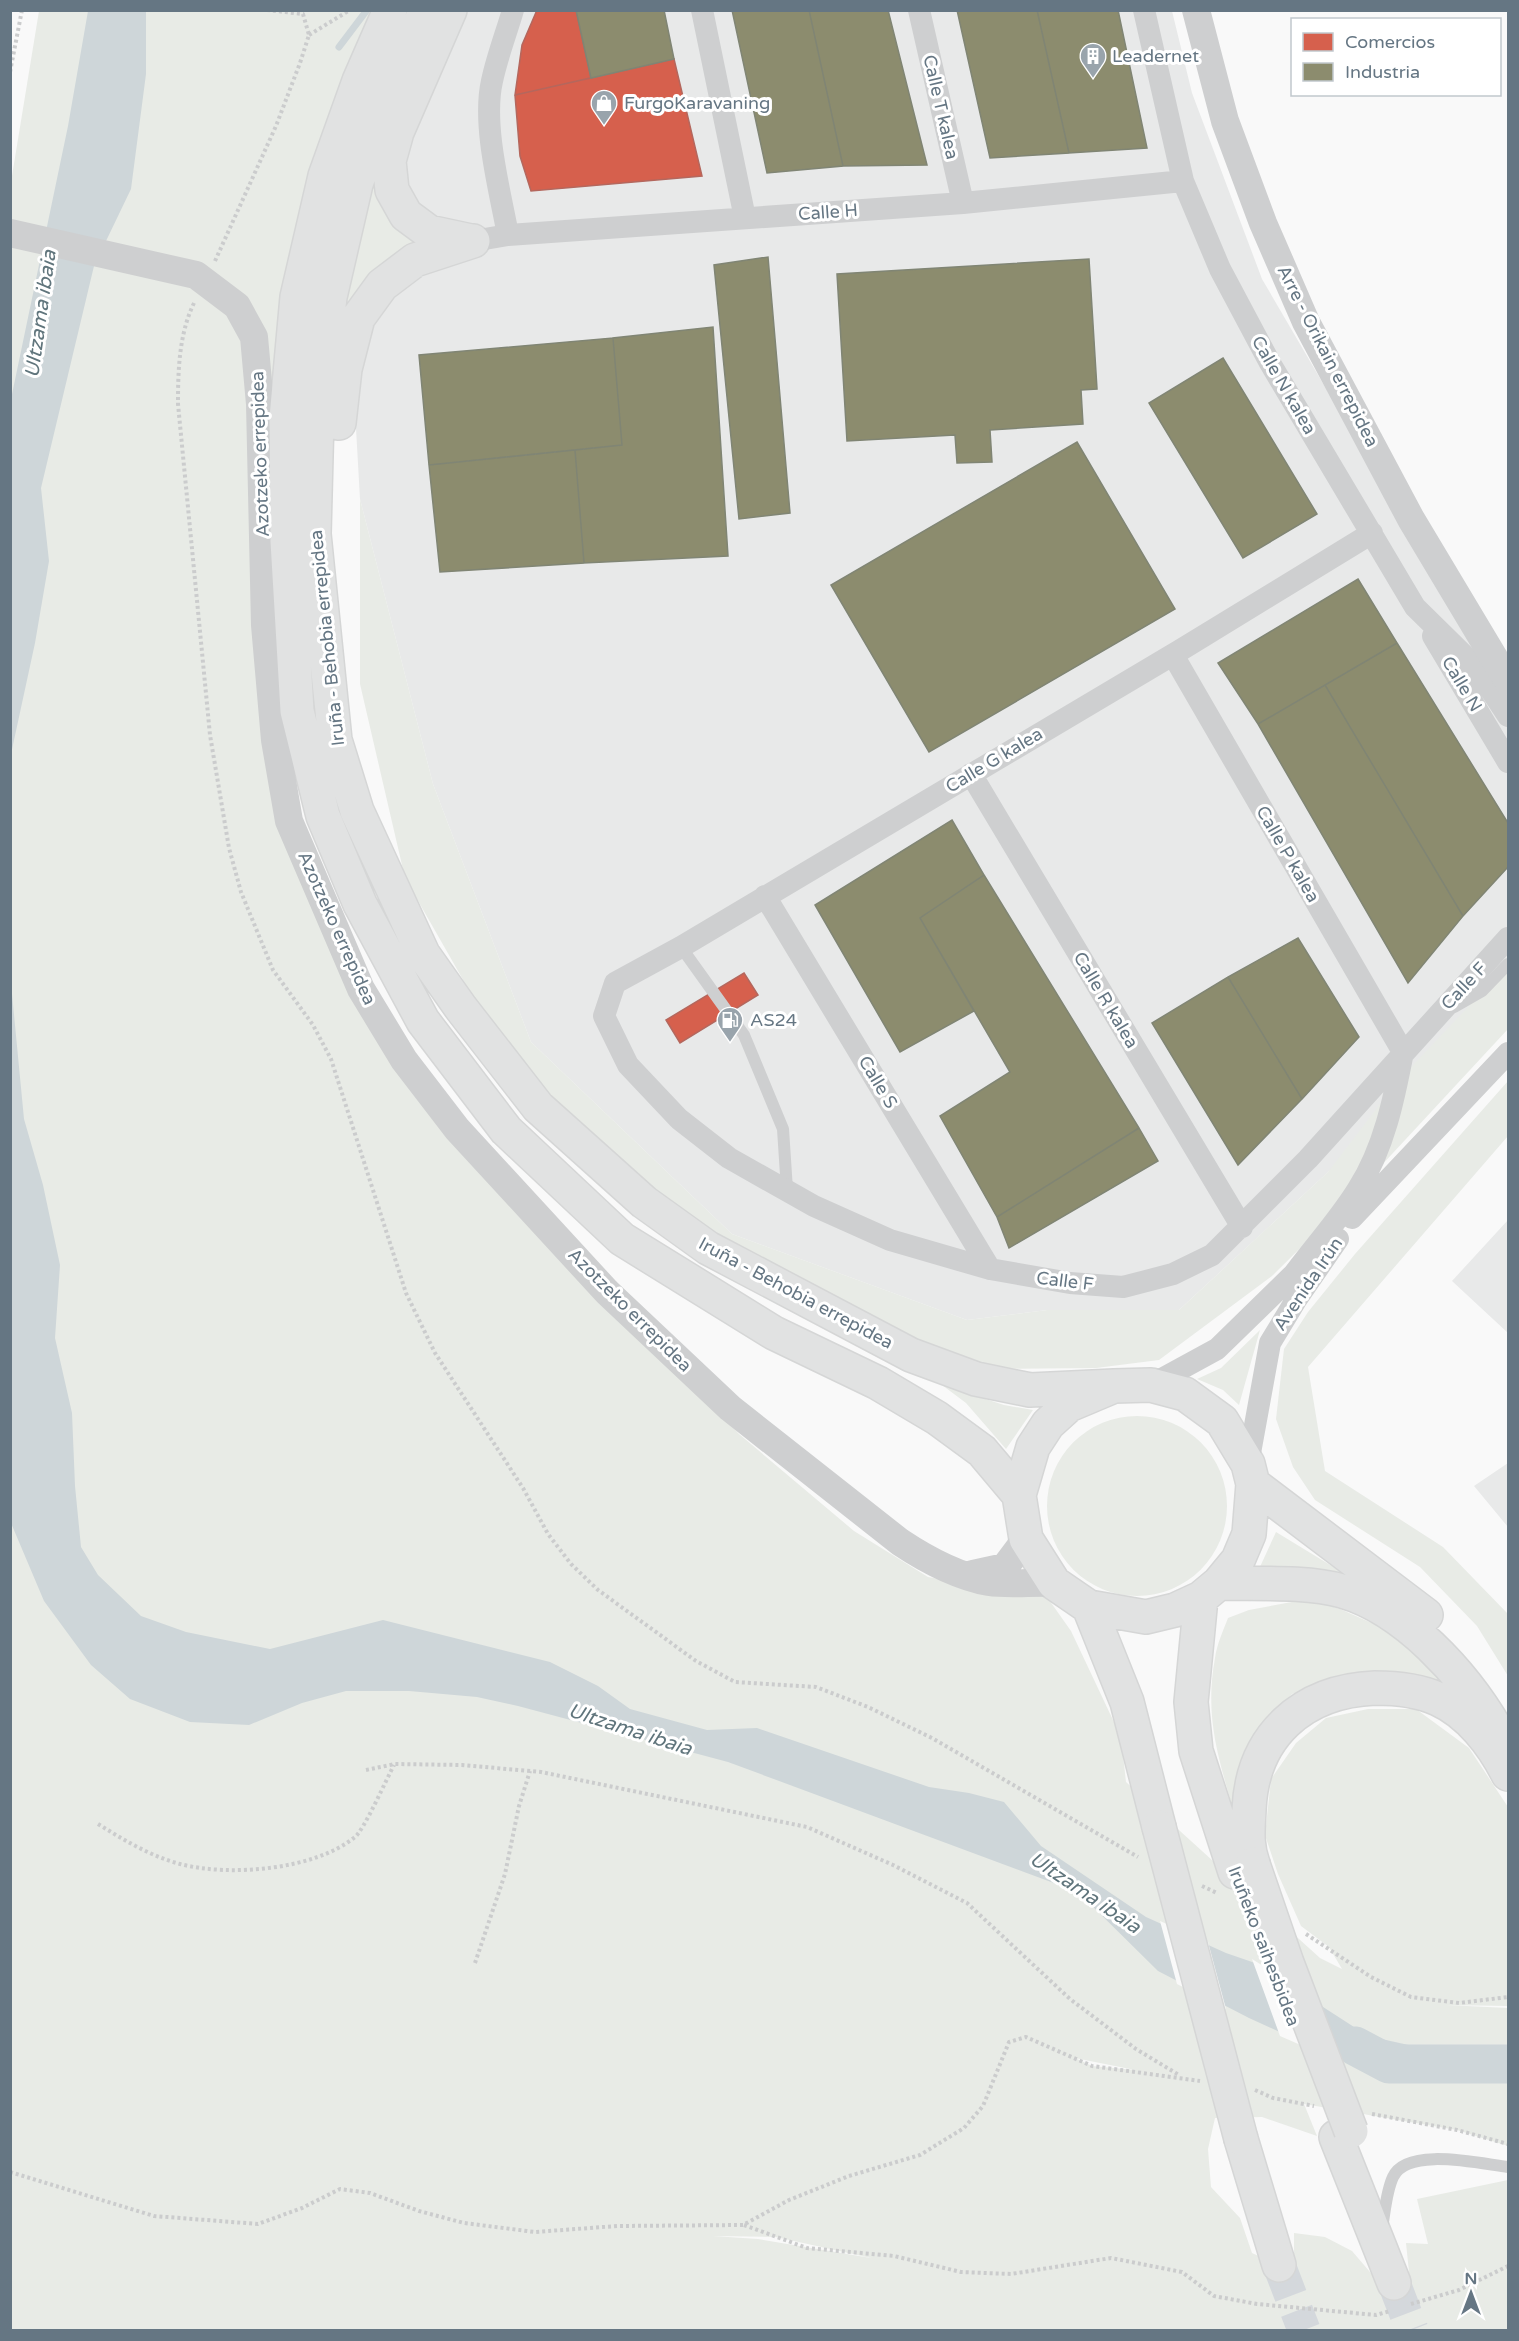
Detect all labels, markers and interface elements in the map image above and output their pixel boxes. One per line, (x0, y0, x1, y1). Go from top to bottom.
legend (1291, 18, 1501, 96)
text: Comercios (1345, 31, 1435, 53)
building icon: Leadernet (1078, 41, 1108, 79)
place label: Leadernet (1112, 45, 1199, 67)
street label: Calle T kalea (918, 53, 964, 161)
text: Industria (1345, 61, 1420, 83)
shop icon: FurgoKaravaning (589, 88, 619, 126)
place label: FurgoKaravaning (624, 92, 770, 114)
street label: Calle H (797, 199, 859, 225)
water label: Ultzama ibaia (20, 248, 62, 379)
street label: Arre - Orikain errepidea (1273, 262, 1383, 450)
street label: Calle N kalea (1247, 332, 1321, 438)
street label: Azotzeko errepidea (246, 371, 274, 537)
street label: Iruña - Behobia errepidea (305, 529, 349, 747)
street label: Calle N (1437, 652, 1487, 716)
street label: Calle G kalea (941, 722, 1047, 798)
street label: Calle P kalea (1252, 802, 1324, 906)
street label: Azotzeko errepidea (293, 848, 381, 1008)
street label: Calle R kalea (1069, 948, 1143, 1052)
street label: Calle F (1436, 957, 1492, 1014)
fuel station icon: AS24 (715, 1005, 745, 1043)
place label: AS24 (750, 1009, 797, 1031)
street label: Calle S (854, 1052, 902, 1112)
street label: Iruña - Behobia errepidea (695, 1232, 897, 1354)
street label: Avenida Irún (1269, 1233, 1347, 1335)
street label: Azotzeko errepidea (564, 1244, 696, 1376)
street label: Calle F (1035, 1267, 1095, 1295)
water label: Ultzama ibaia (565, 1699, 696, 1762)
water label: Ultzama ibaia (1025, 1847, 1146, 1939)
street label: Iruñeko saihesbidea (1223, 1863, 1305, 2029)
north arrow (1441, 2263, 1501, 2323)
text: N (1465, 2269, 1477, 2289)

